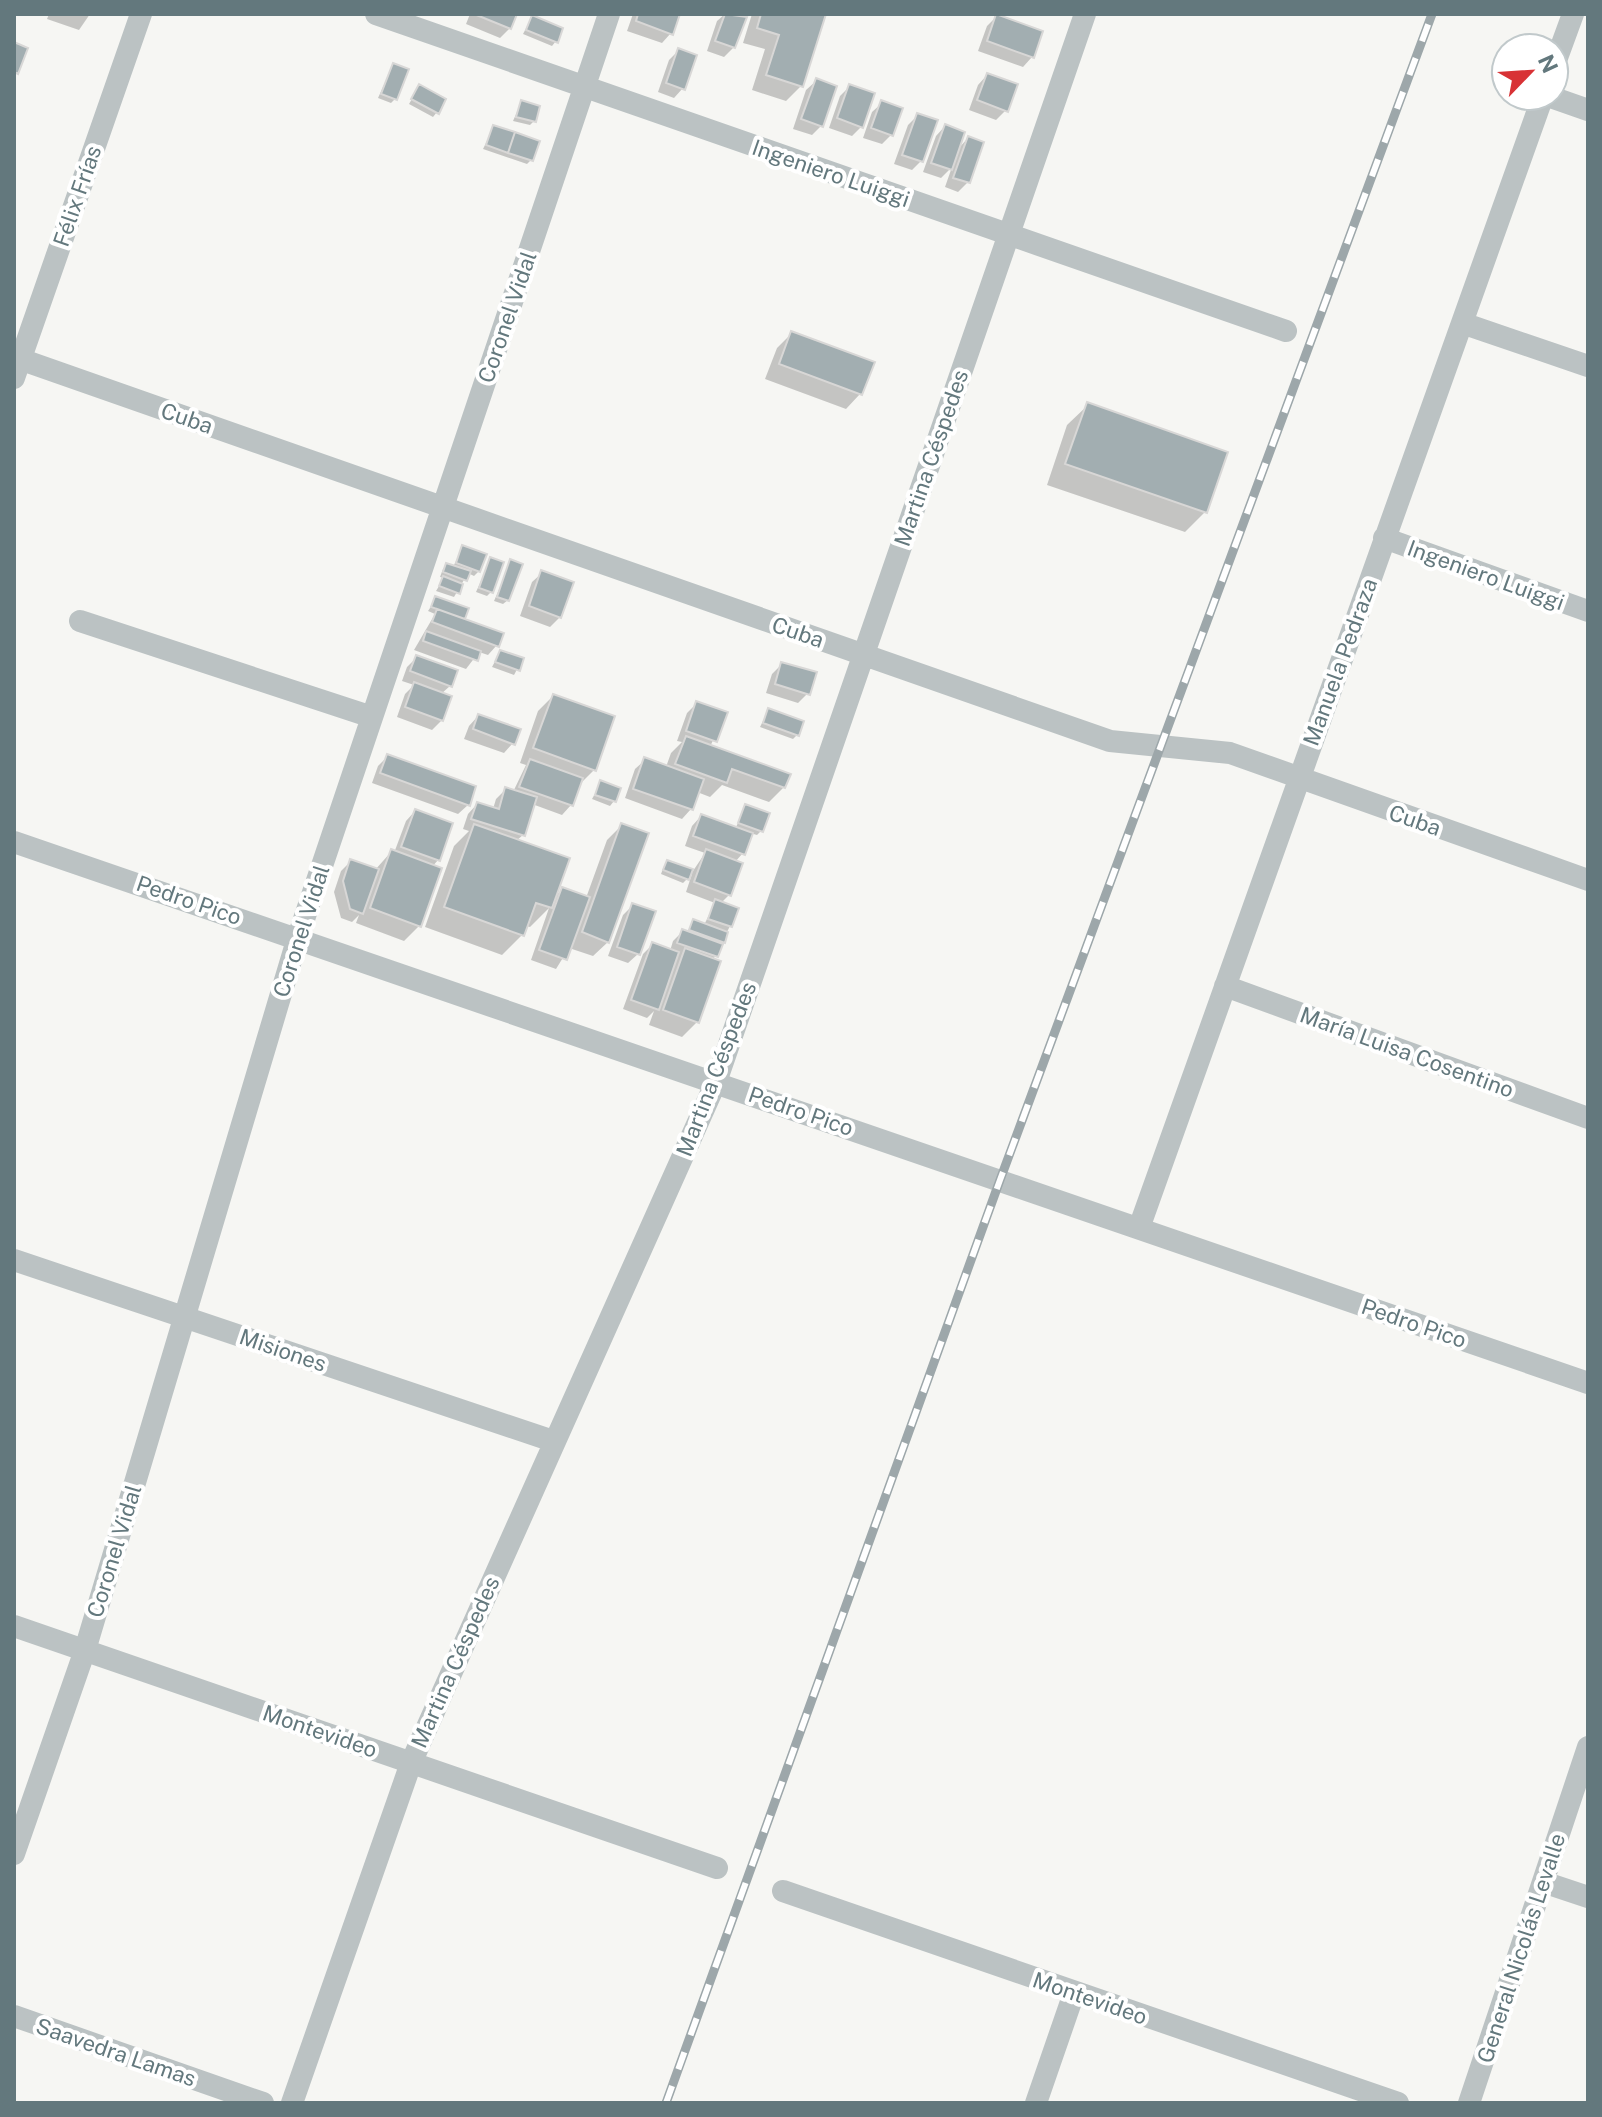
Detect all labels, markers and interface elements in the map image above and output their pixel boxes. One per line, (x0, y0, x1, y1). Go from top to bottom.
north arrow (1490, 32, 1570, 112)
text: N (1533, 50, 1564, 77)
street label: Ingeniero Luiggi (749, 134, 913, 212)
street label: Félix Frías (48, 142, 106, 250)
street label: Coronel Vidal (472, 248, 542, 386)
street label: Martina Céspedes (889, 366, 973, 550)
street label: Cuba (158, 397, 216, 439)
street label: Ingeniero Luiggi (1404, 535, 1568, 615)
street label: Manuela Pedraza (1298, 575, 1382, 749)
street label: Cuba (769, 611, 827, 653)
street label: Cuba (1386, 799, 1444, 841)
street label: Coronel Vidal (267, 862, 335, 1000)
street label: Pedro Pico (133, 870, 245, 930)
street label: Martina Céspedes (671, 978, 761, 1160)
street label: María Luisa Cosentino (1297, 1001, 1517, 1103)
street label: Pedro Pico (745, 1081, 857, 1141)
street label: Pedro Pico (1358, 1293, 1470, 1353)
street label: Misiones (236, 1323, 330, 1377)
street label: Coronel Vidal (81, 1482, 147, 1620)
street label: Martina Céspedes (405, 1572, 505, 1752)
street label: Montevideo (259, 1699, 381, 1763)
street label: General Nicolás Levalle (1472, 1830, 1570, 2066)
street label: Montevideo (1029, 1966, 1151, 2030)
street label: Saavedra Lamas (33, 2012, 199, 2092)

